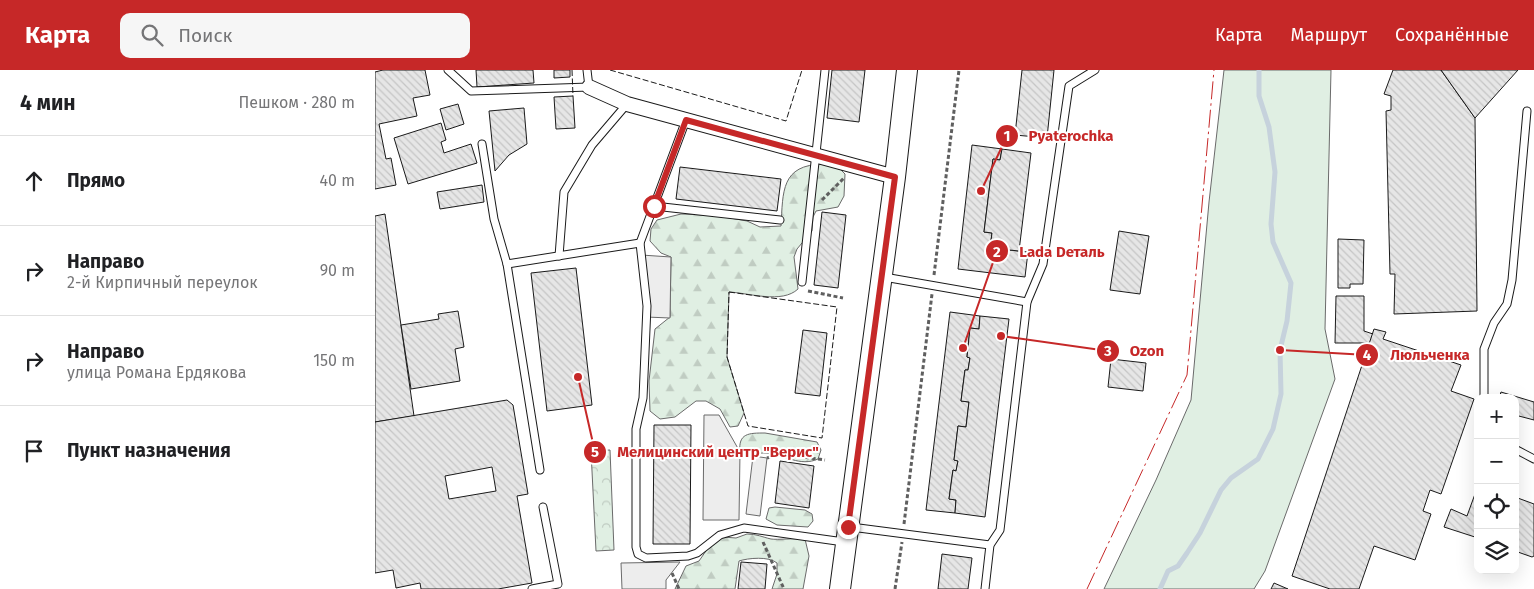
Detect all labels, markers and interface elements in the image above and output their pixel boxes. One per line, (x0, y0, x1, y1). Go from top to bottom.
search box (120, 13, 470, 58)
text: Карта (25, 21, 90, 49)
icon: search (138, 21, 166, 49)
text: Поиск (178, 24, 232, 47)
text: Карта (1215, 24, 1263, 46)
text: Маршрут (1291, 24, 1367, 46)
text: Сохранённые (1395, 24, 1509, 46)
text: 4 мин (20, 90, 76, 116)
text: Пешком · 280 m (239, 93, 355, 112)
callout: Pyaterochka (994, 121, 1124, 151)
text: 1 (1004, 127, 1010, 145)
text: Pyaterochka (1029, 127, 1113, 145)
icon: ahead (20, 167, 48, 195)
text: Прямо (67, 169, 125, 192)
text: 40 m (320, 171, 355, 190)
route start (643, 195, 666, 218)
callout: Lada Dеталь (985, 236, 1115, 266)
text: 2 (993, 243, 1001, 261)
text: Lada Dеталь (1019, 243, 1105, 261)
text: Направо (67, 250, 144, 273)
icon: right (20, 257, 48, 285)
text: 90 m (320, 261, 355, 280)
text: 2-й Кирпичный переулок (67, 273, 258, 292)
callout: Ozon (1095, 336, 1175, 366)
text: Направо (67, 340, 144, 363)
callout: Люльченка (1355, 340, 1479, 370)
text: 3 (1103, 342, 1112, 360)
text: Ozon (1130, 342, 1164, 360)
text: 4 (1363, 346, 1372, 364)
text: Люльченка (1390, 346, 1470, 364)
icon: right (20, 347, 48, 375)
text: 150 m (313, 351, 355, 370)
text: улица Романа Ердякова (67, 363, 247, 382)
map controls (1474, 394, 1519, 574)
button: + (1474, 394, 1519, 439)
icon: arrive (20, 437, 48, 465)
callout: Мелицинский центр "Верис" (583, 437, 829, 467)
text: Пункт назначения (67, 439, 231, 462)
button: − (1474, 439, 1519, 484)
text: 5 (591, 443, 599, 461)
text: Мелицинский центр "Верис" (617, 443, 819, 461)
button: locate (1474, 484, 1519, 529)
route end (837, 516, 860, 539)
button: layers (1474, 529, 1519, 574)

